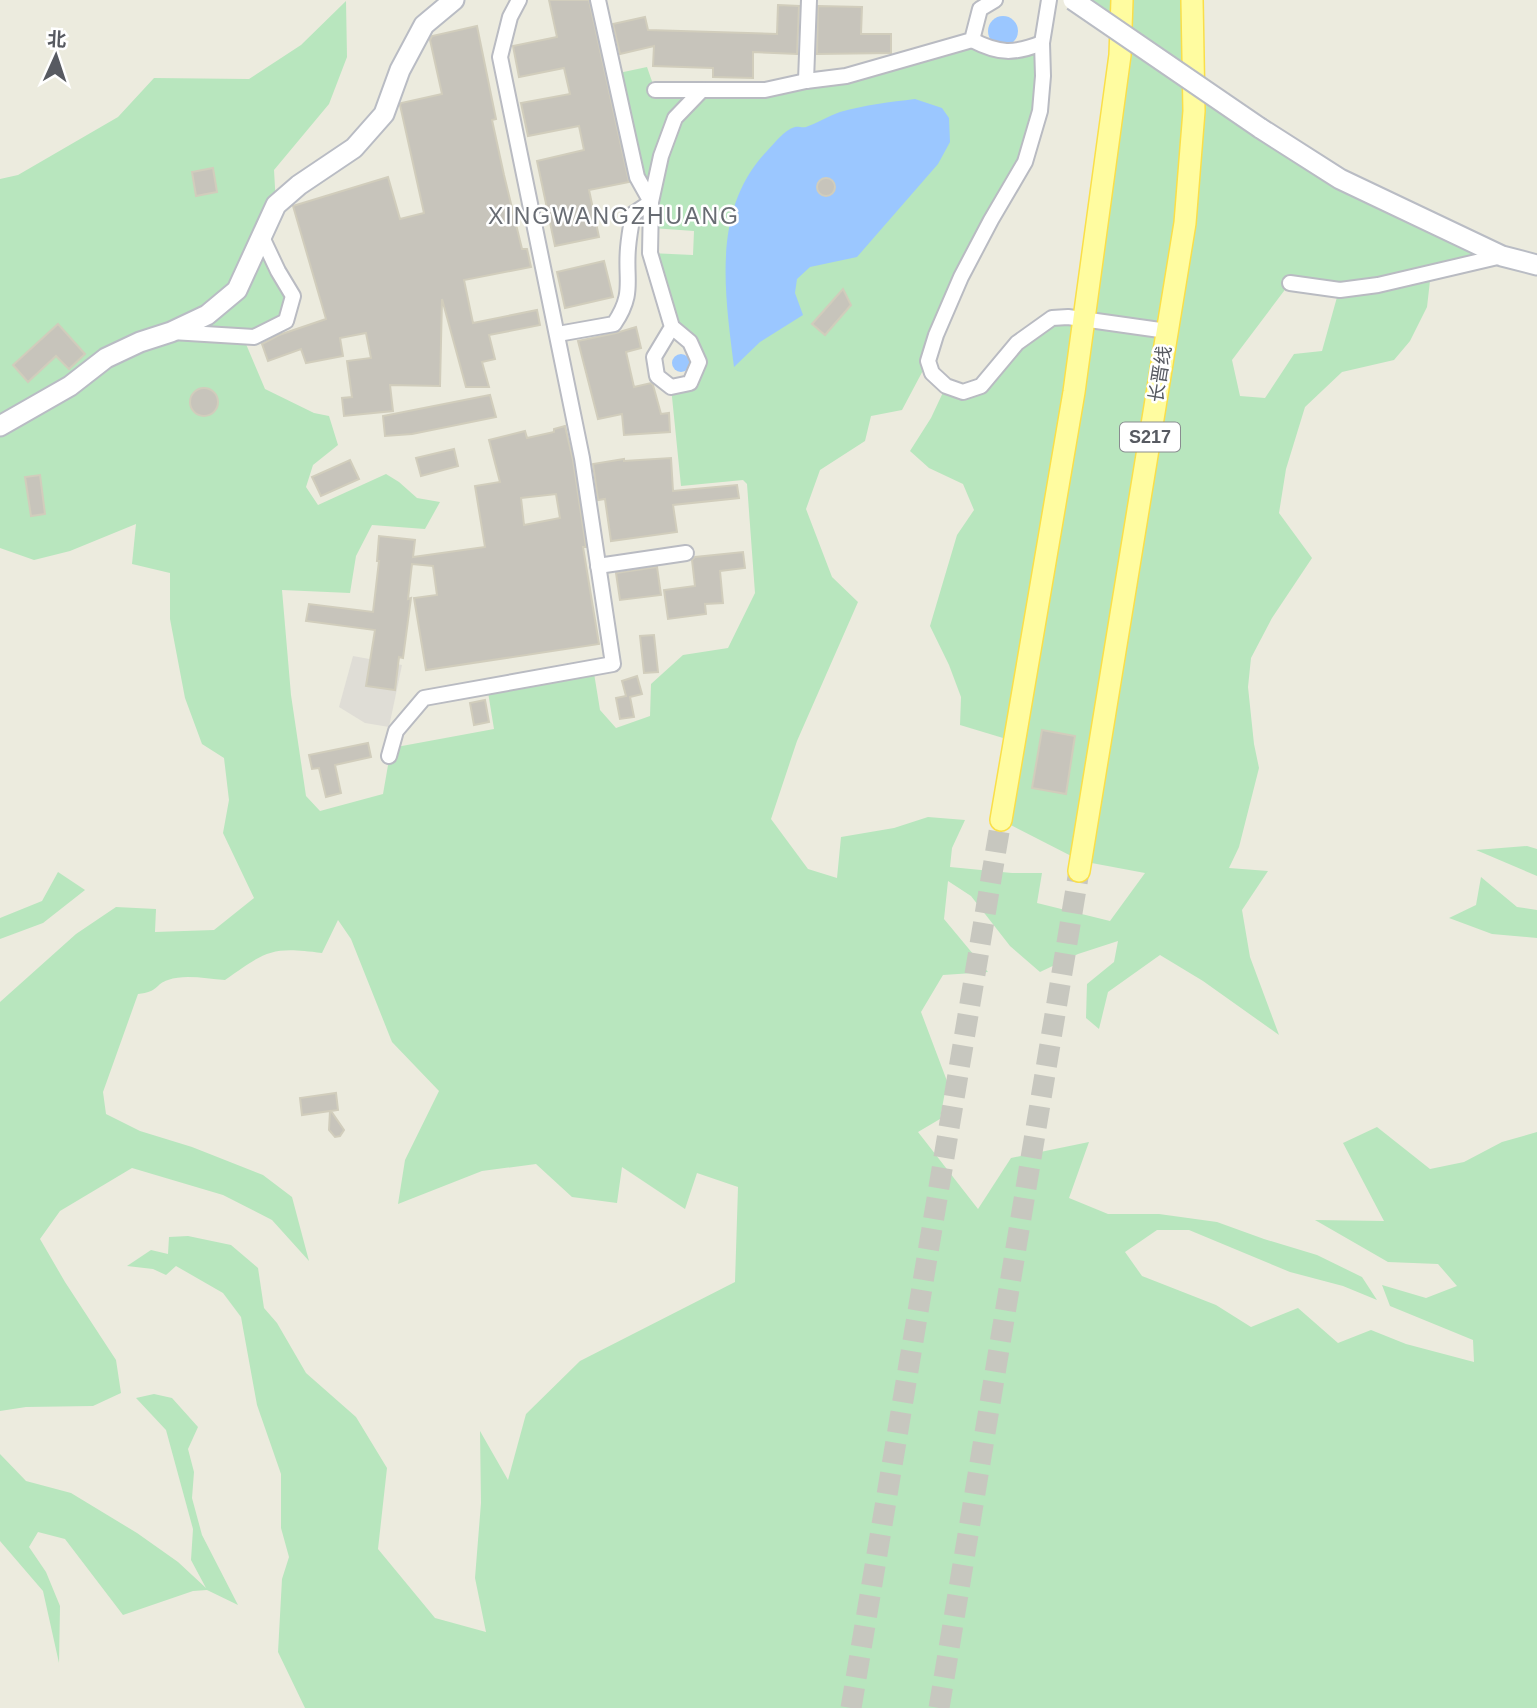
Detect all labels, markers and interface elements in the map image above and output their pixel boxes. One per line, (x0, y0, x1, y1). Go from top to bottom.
north arrow (21, 21, 91, 91)
text: 北 (47, 29, 67, 51)
district label: XINGWANGZHUANG (488, 203, 740, 229)
street label: 长晋线 (1145, 344, 1175, 404)
road number: S217 (1120, 422, 1180, 452)

